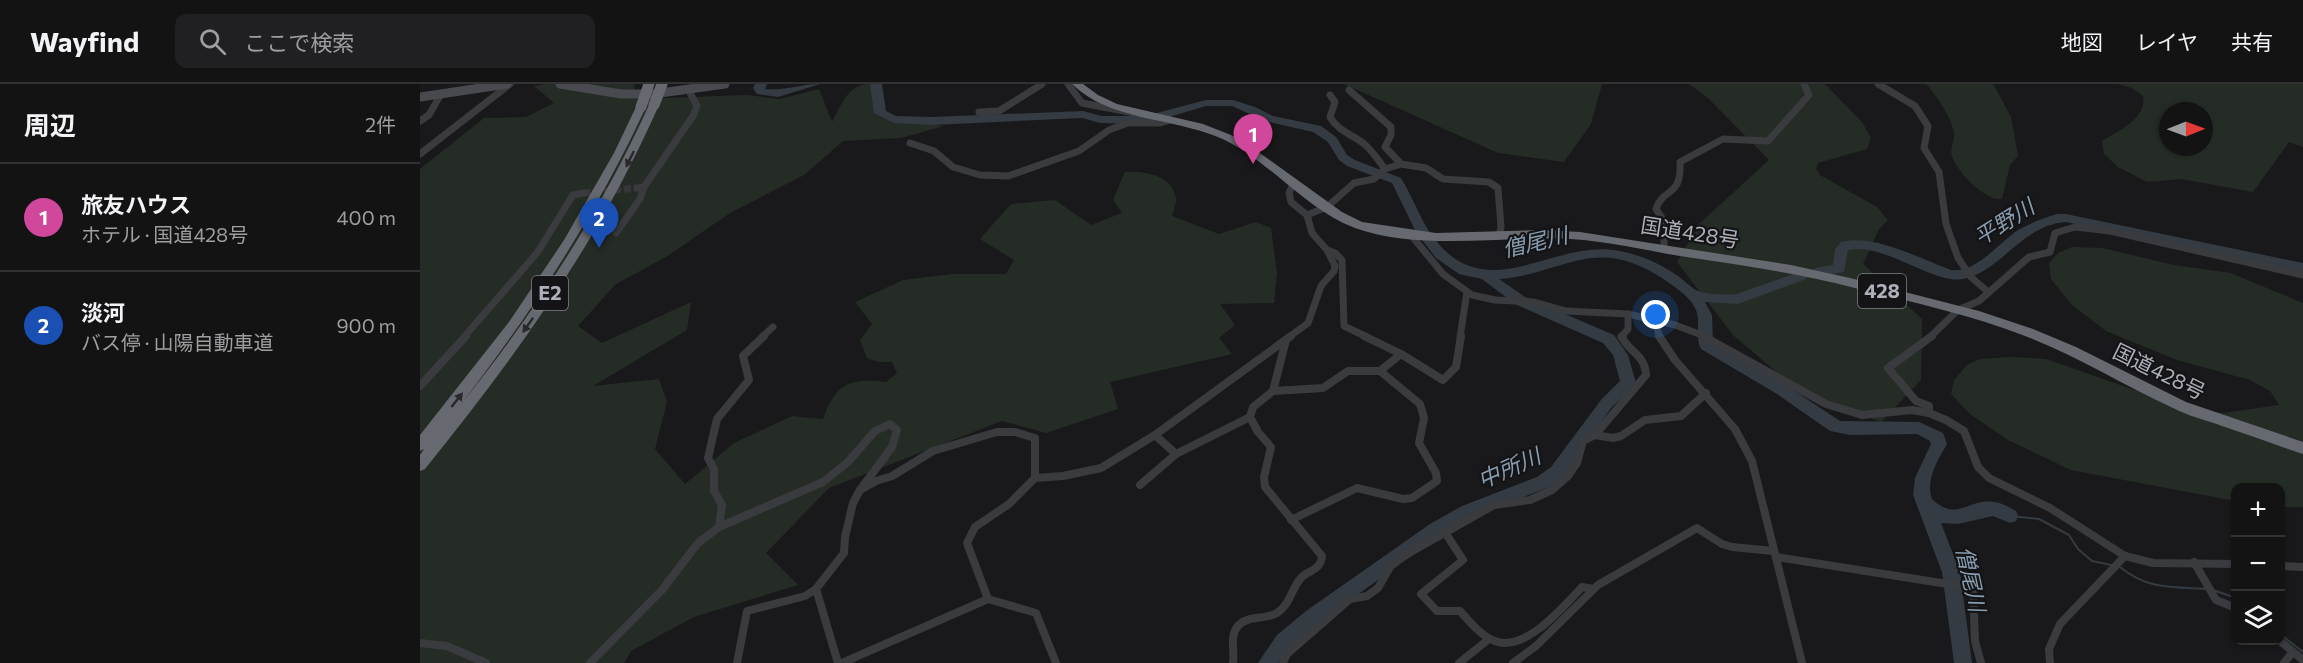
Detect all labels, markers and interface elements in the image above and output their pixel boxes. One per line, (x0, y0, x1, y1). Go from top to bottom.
search box (175, 14, 595, 68)
text: Wayfind (30, 24, 139, 58)
icon: search (196, 25, 229, 58)
text: ここで検索 (244, 29, 354, 56)
text: 地図 (2061, 29, 2103, 54)
text: レイヤ (2136, 29, 2198, 54)
text: 共有 (2231, 29, 2273, 54)
north arrow (2159, 102, 2213, 156)
text: 周辺 (24, 109, 76, 140)
text: 2件 (365, 112, 396, 136)
pin: 1 (1234, 115, 1272, 164)
one-way arrow (626, 150, 635, 167)
text: 旅友ハウス (81, 191, 191, 218)
water label: 平野川 (1969, 192, 2041, 251)
pin: 2 (580, 198, 618, 248)
text: 1 (39, 205, 48, 229)
text: 400 m (337, 205, 396, 229)
street label: 国道428号 (1639, 211, 1741, 252)
water label: 僧尾川 (1500, 220, 1572, 262)
text: ホテル · 国道428号 (81, 222, 248, 246)
road number: 428 (1858, 274, 1906, 308)
road number: E2 (532, 276, 568, 310)
text: 淡河 (81, 299, 125, 326)
your location (1641, 300, 1670, 329)
text: 2 (38, 313, 49, 337)
text: 900 m (336, 313, 396, 337)
one-way arrow (523, 317, 534, 333)
text: バス停 · 山陽自動車道 (81, 330, 273, 354)
street label: 国道428号 (2109, 338, 2210, 404)
one-way arrow (450, 392, 462, 407)
water label: 中所川 (1473, 441, 1546, 493)
map controls (2231, 483, 2285, 645)
button: + (2231, 483, 2285, 537)
button: − (2231, 537, 2285, 591)
water label: 僧尾川 (1951, 544, 1992, 616)
button: layers (2231, 591, 2285, 645)

